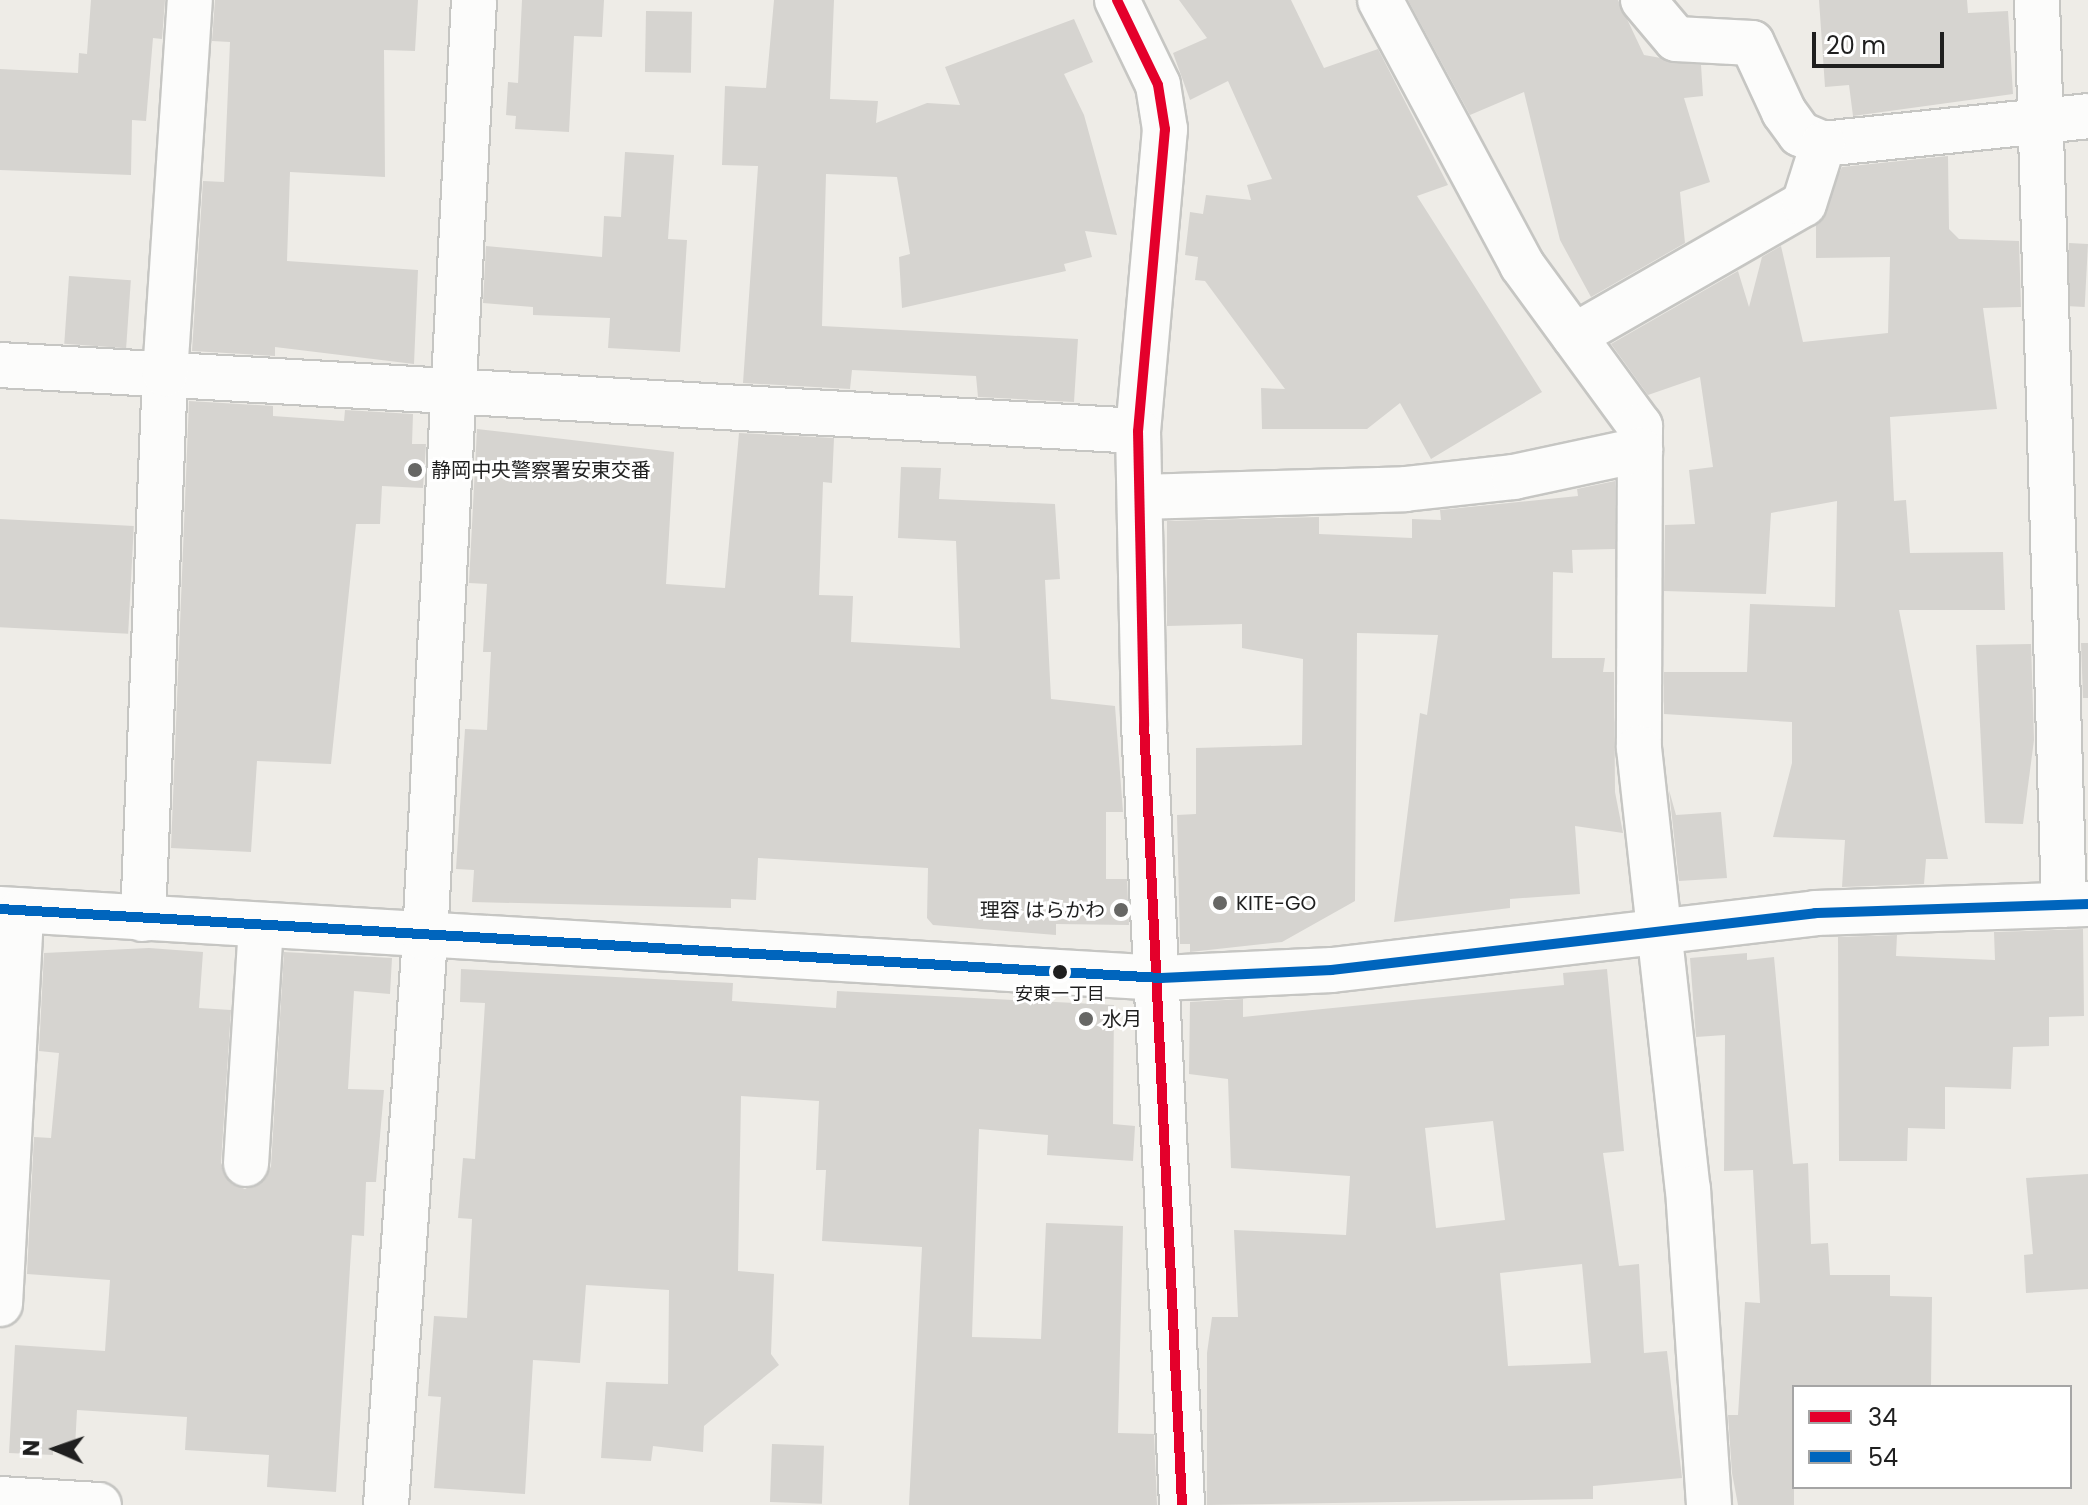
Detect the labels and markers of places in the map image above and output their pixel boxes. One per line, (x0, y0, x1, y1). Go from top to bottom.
place label: 静岡中央警察署安東交番 (431, 458, 651, 482)
marker: 静岡中央警察署安東交番 (406, 461, 424, 479)
place label: KITE-GO (1236, 891, 1316, 915)
marker: KITE-GO (1211, 894, 1229, 912)
place label: 理容 はらかわ (980, 898, 1105, 922)
marker: 理容 はらかわ (1112, 901, 1130, 919)
marker: 安東一丁目 (1052, 964, 1068, 980)
place label: 安東一丁目 (1015, 983, 1105, 1005)
place label: 水月 (1102, 1007, 1142, 1031)
marker: 水月 (1077, 1010, 1095, 1028)

